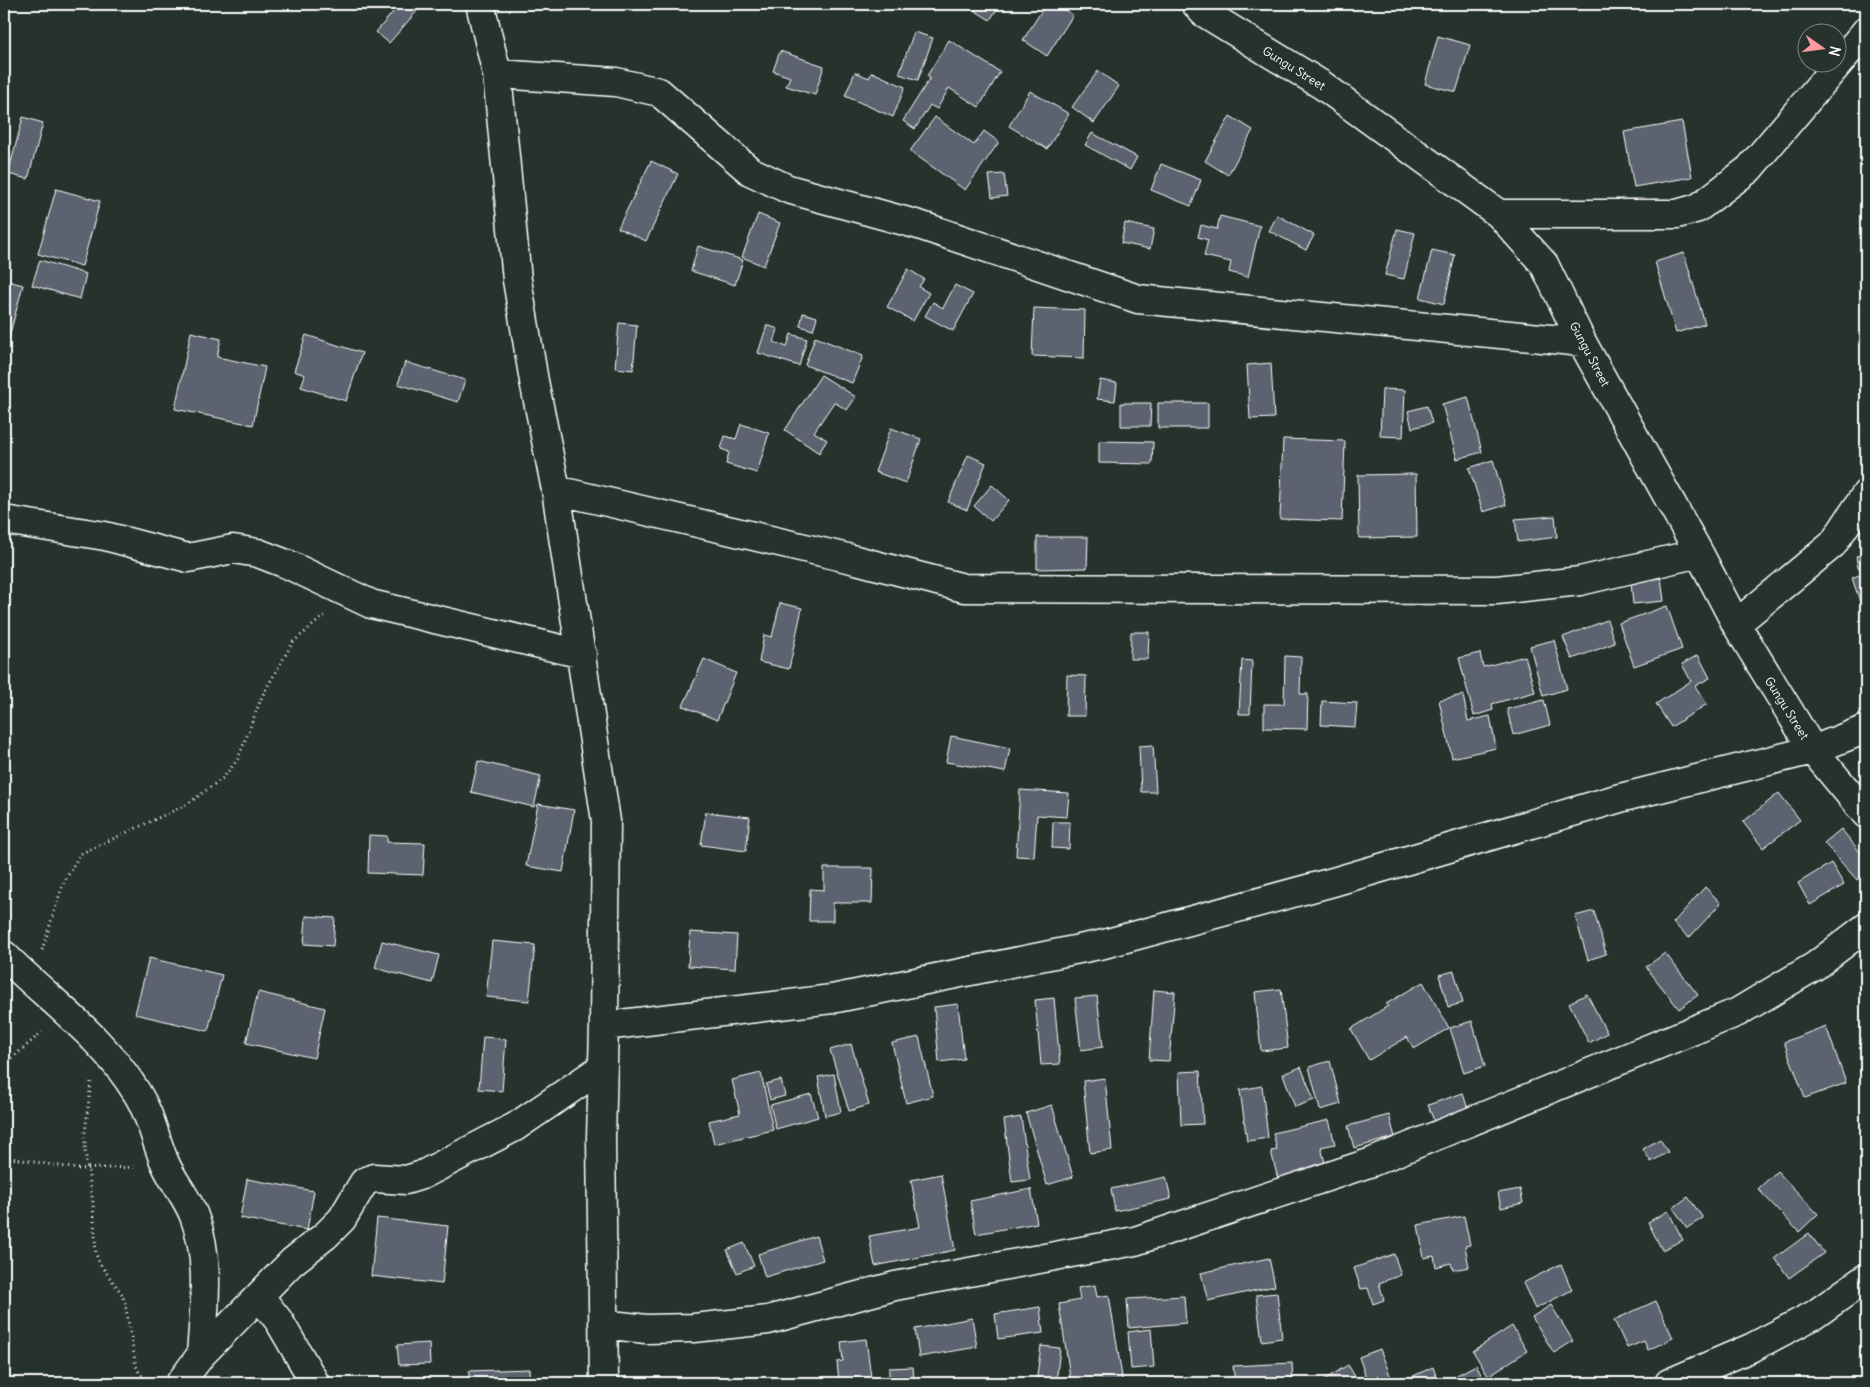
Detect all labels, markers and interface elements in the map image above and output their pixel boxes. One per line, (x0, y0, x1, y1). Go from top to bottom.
north arrow (1798, 22, 1848, 72)
street label: Gungu Street (1260, 43, 1328, 93)
text: N (1825, 44, 1845, 58)
street label: Gungu Street (1567, 319, 1613, 389)
street label: Gungu Street (1762, 674, 1812, 742)

